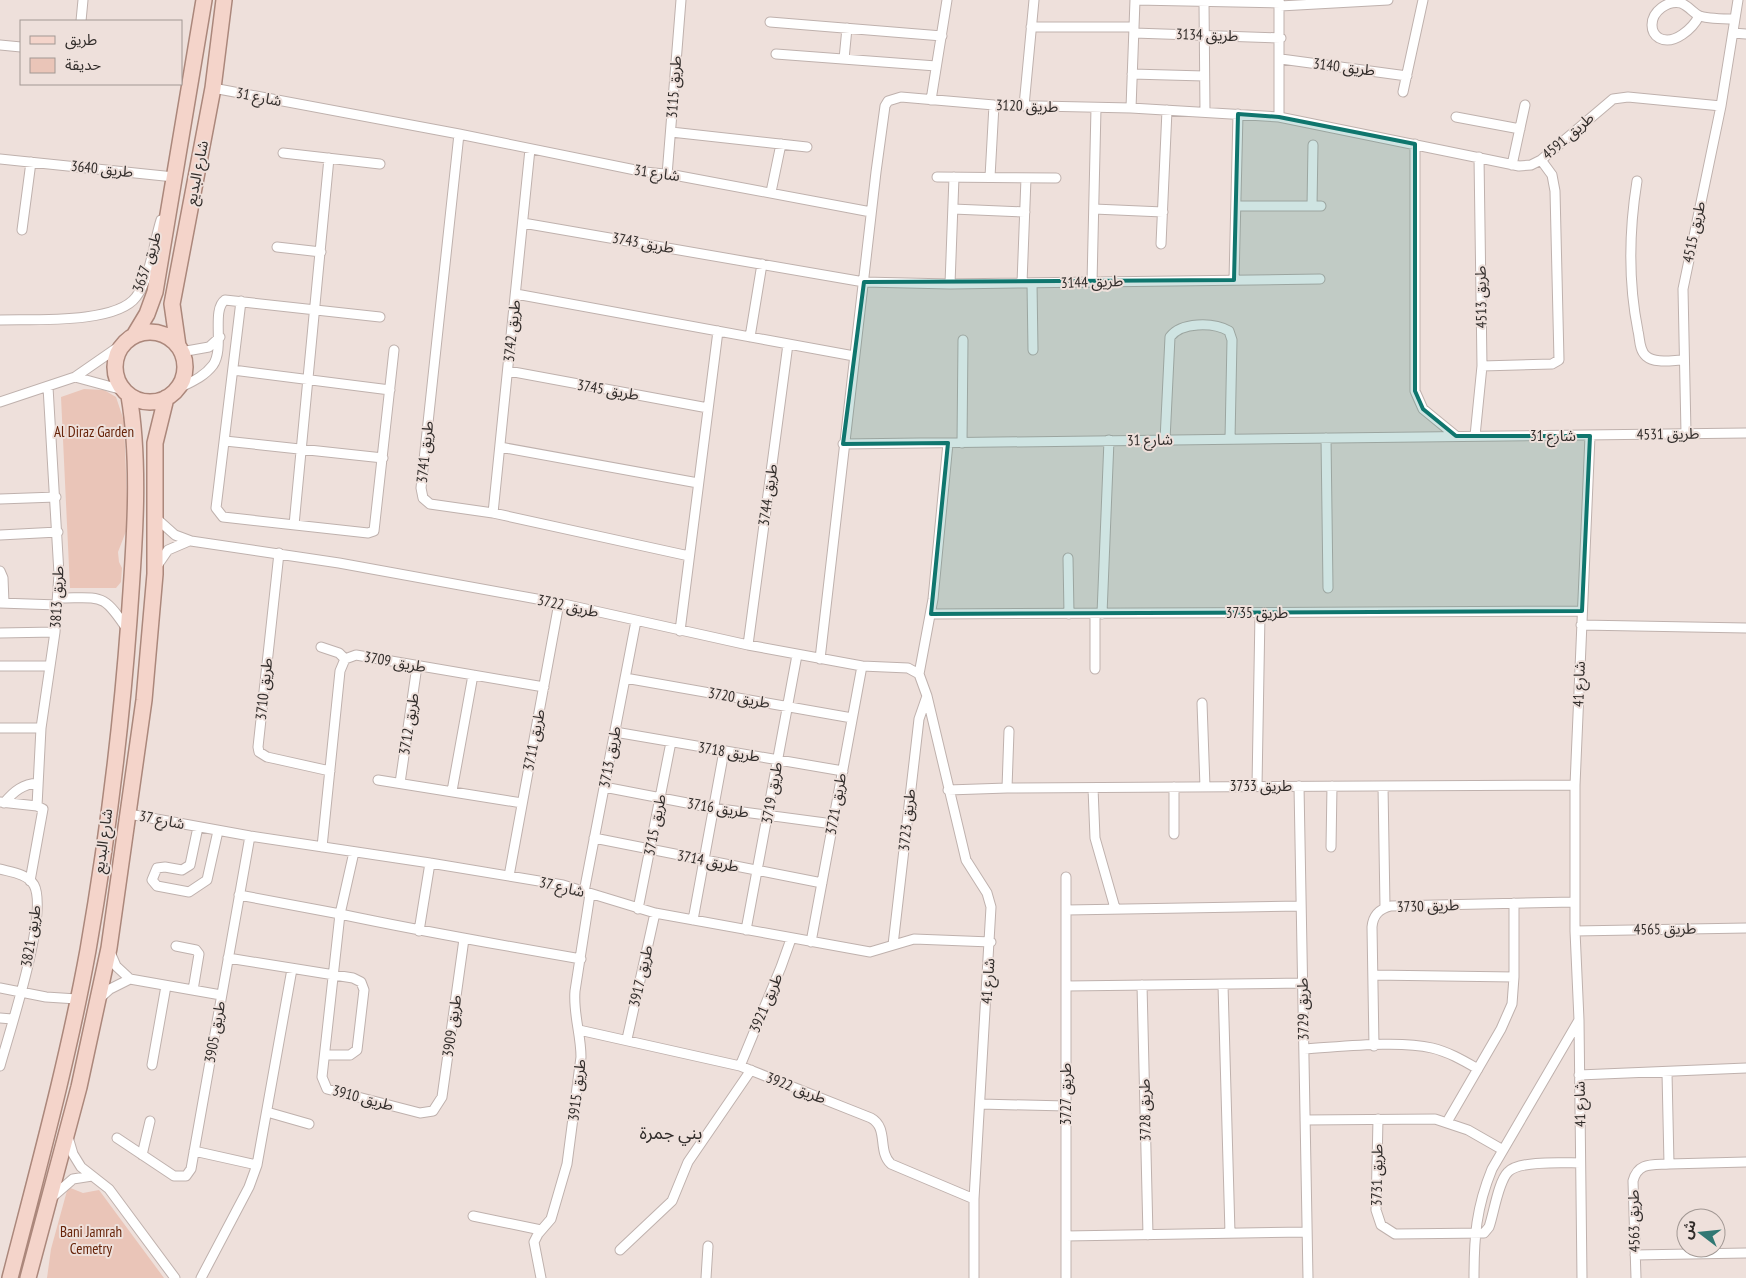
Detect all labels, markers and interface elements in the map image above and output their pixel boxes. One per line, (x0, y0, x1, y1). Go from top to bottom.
legend (20, 20, 182, 85)
street label: طريق 3134 (1175, 24, 1239, 46)
text: طريق (65, 30, 97, 50)
street label: طريق 3140 (1312, 53, 1376, 81)
text: حديقة (65, 55, 101, 74)
street label: طريق 3115 (662, 55, 686, 119)
street label: شارع 31 (234, 83, 284, 113)
street label: طريق 3120 (995, 95, 1059, 117)
street label: طريق 4591 (1538, 108, 1598, 164)
street label: شارع البديع (181, 139, 215, 207)
street label: طريق 3640 (70, 156, 134, 182)
street label: شارع 31 (633, 160, 681, 188)
street label: طريق 4515 (1678, 199, 1710, 265)
street label: طريق 3743 (611, 228, 675, 258)
street label: طريق 3637 (128, 229, 166, 295)
street label: طريق 4513 (1470, 266, 1492, 328)
street label: طريق 3144 (1060, 271, 1124, 293)
street label: طريق 3742 (499, 299, 525, 363)
street label: طريق 3745 (576, 375, 640, 405)
street label: طريق 3741 (412, 420, 438, 484)
park label: Al Diraz Garden (54, 422, 134, 441)
street label: طريق 4531 (1637, 423, 1699, 445)
street label: شارع 31 (1530, 426, 1576, 448)
street label: شارع 31 (1127, 430, 1173, 452)
street label: طريق 3744 (754, 463, 782, 527)
street label: طريق 3813 (45, 565, 69, 629)
street label: طريق 3722 (535, 590, 601, 622)
street label: طريق 3735 (1226, 603, 1288, 623)
street label: طريق 3709 (363, 647, 427, 677)
street label: طريق 3710 (251, 657, 277, 721)
street label: شارع 41 (1568, 660, 1592, 707)
street label: طريق 3720 (707, 683, 771, 713)
street label: طريق 3712 (394, 692, 424, 756)
street label: طريق 3711 (518, 707, 550, 773)
street label: طريق 3713 (594, 724, 626, 790)
street label: طريق 3718 (697, 737, 761, 767)
street label: طريق 3719 (757, 761, 787, 825)
street label: طريق 3721 (821, 772, 851, 836)
street label: طريق 3733 (1230, 776, 1292, 796)
street label: طريق 3723 (894, 788, 920, 852)
street label: طريق 3715 (639, 792, 671, 858)
street label: طريق 3716 (686, 793, 750, 823)
street label: شارع 37 (137, 806, 187, 836)
street label: شارع البديع (89, 807, 119, 875)
street label: طريق 3714 (675, 845, 741, 877)
street label: شارع 37 (537, 872, 587, 904)
street label: طريق 3730 (1396, 895, 1460, 917)
street label: طريق 3821 (16, 904, 46, 968)
street label: طريق 4565 (1634, 918, 1696, 940)
street label: طريق 3917 (624, 943, 658, 1009)
street label: شارع 41 (976, 957, 1002, 1005)
street label: طريق 3921 (745, 970, 787, 1036)
street label: طريق 3729 (1292, 978, 1314, 1040)
street label: طريق 3909 (438, 994, 466, 1058)
street label: طريق 3905 (200, 1000, 230, 1064)
street label: طريق 3915 (563, 1058, 591, 1122)
street label: طريق 3727 (1056, 1063, 1076, 1125)
street label: طريق 3922 (763, 1067, 829, 1109)
street label: طريق 3728 (1134, 1079, 1156, 1141)
street label: طريق 3910 (330, 1080, 396, 1116)
street label: شارع 41 (1570, 1081, 1592, 1127)
district label: بني جمرة (640, 1121, 702, 1146)
street label: طريق 3731 (1366, 1144, 1388, 1206)
street label: طريق 4563 (1623, 1190, 1645, 1252)
north arrow (1676, 1208, 1726, 1258)
text: ش (1677, 1218, 1700, 1241)
park label: Bani Jamrah Cemetry (60, 1222, 122, 1258)

